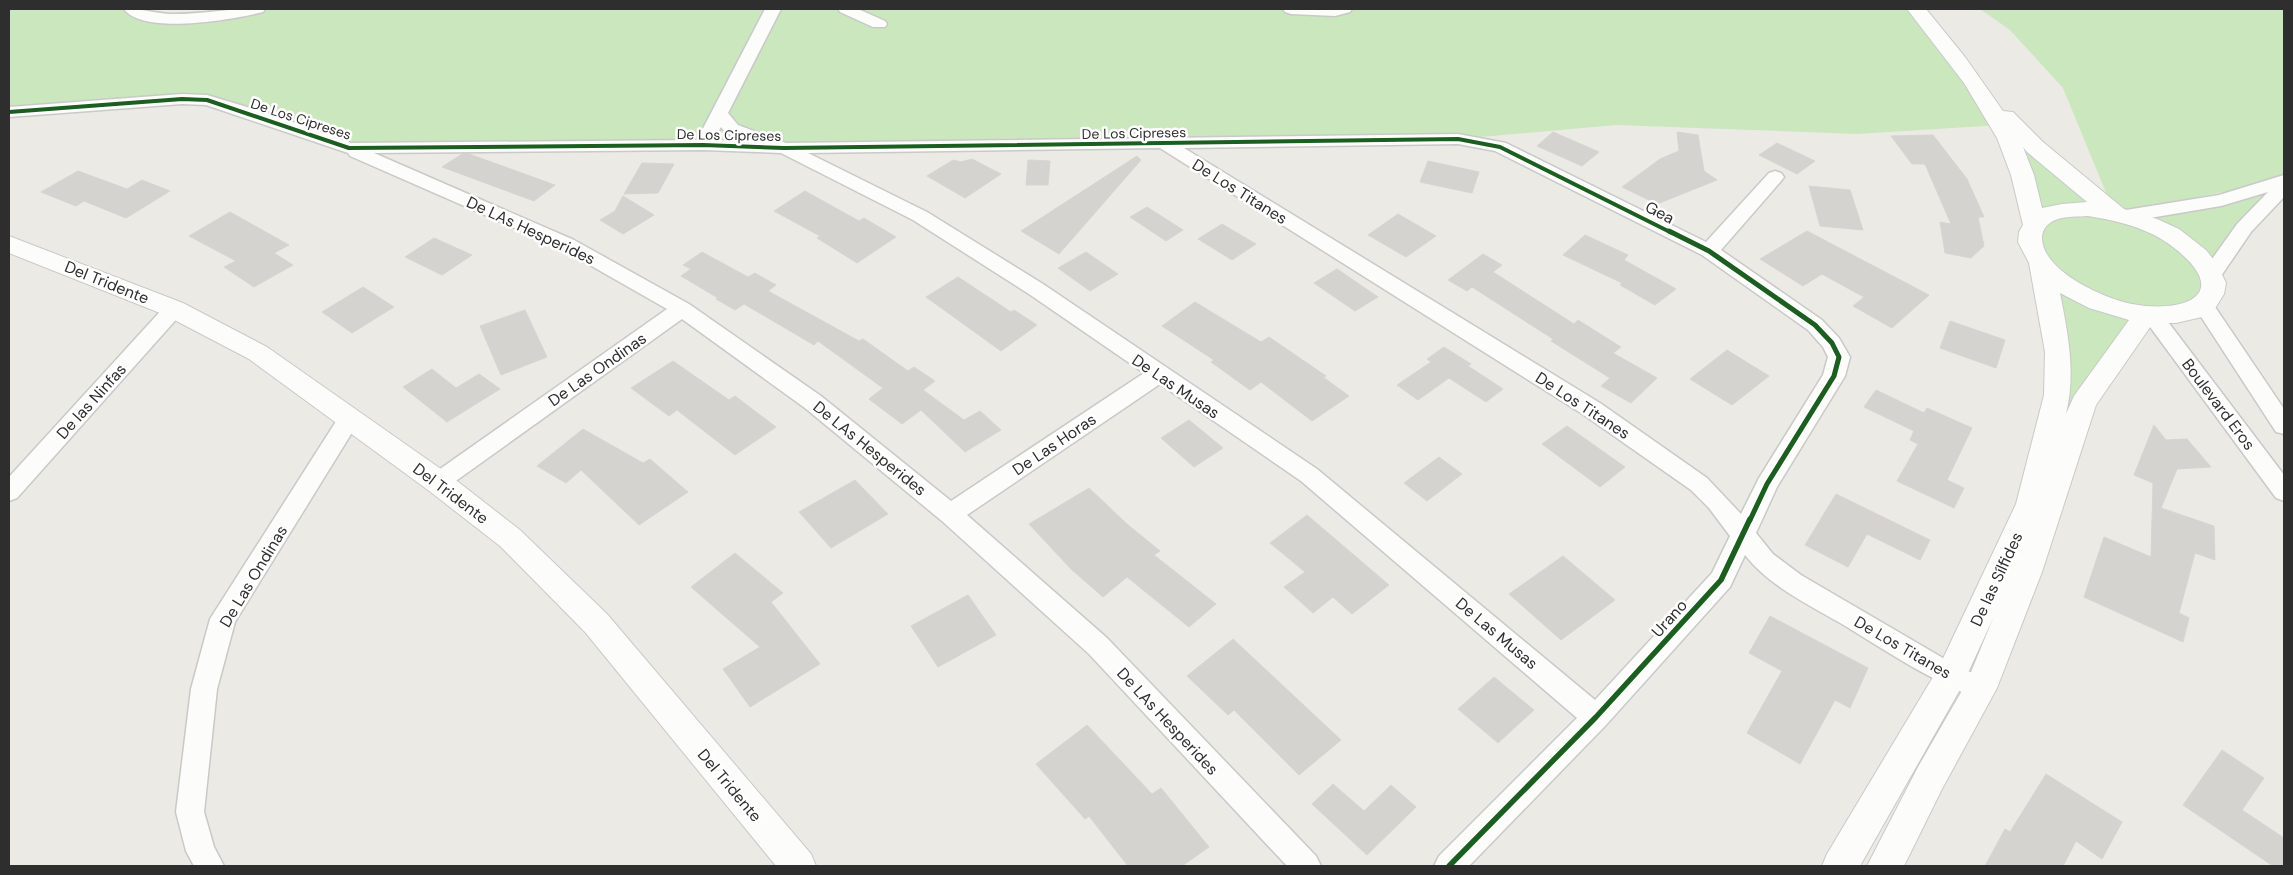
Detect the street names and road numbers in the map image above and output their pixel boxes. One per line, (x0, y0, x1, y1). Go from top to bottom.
street label: De Los Cipreses (249, 94, 353, 144)
street label: De Los Cipreses (1082, 123, 1186, 143)
street label: De Los Cipreses (677, 125, 781, 145)
street label: De Los Titanes (1188, 154, 1291, 229)
street label: De LAs Hesperides (463, 191, 599, 269)
street label: Gea (1642, 196, 1678, 229)
street label: Del Tridente (62, 256, 152, 309)
street label: De Las Ondinas (544, 328, 650, 411)
street label: De Las Musas (1128, 349, 1224, 423)
street label: Boulevard Eros (2177, 354, 2260, 454)
street label: De las Ninfas (52, 359, 131, 444)
street label: De Los Titanes (1532, 367, 1634, 444)
street label: De LAs Hesperides (809, 396, 931, 501)
street label: De Las Horas (1008, 409, 1100, 480)
street label: Del Tridente (409, 458, 493, 529)
street label: De Las Ondinas (215, 522, 292, 631)
street label: De las Sílfides (1965, 529, 2027, 630)
street label: De Las Musas (1451, 593, 1542, 674)
street label: Urano (1647, 595, 1692, 642)
street label: De Los Titanes (1851, 611, 1955, 684)
street label: De LAs Hesperides (1112, 663, 1223, 780)
street label: Del Tridente (693, 744, 766, 826)

